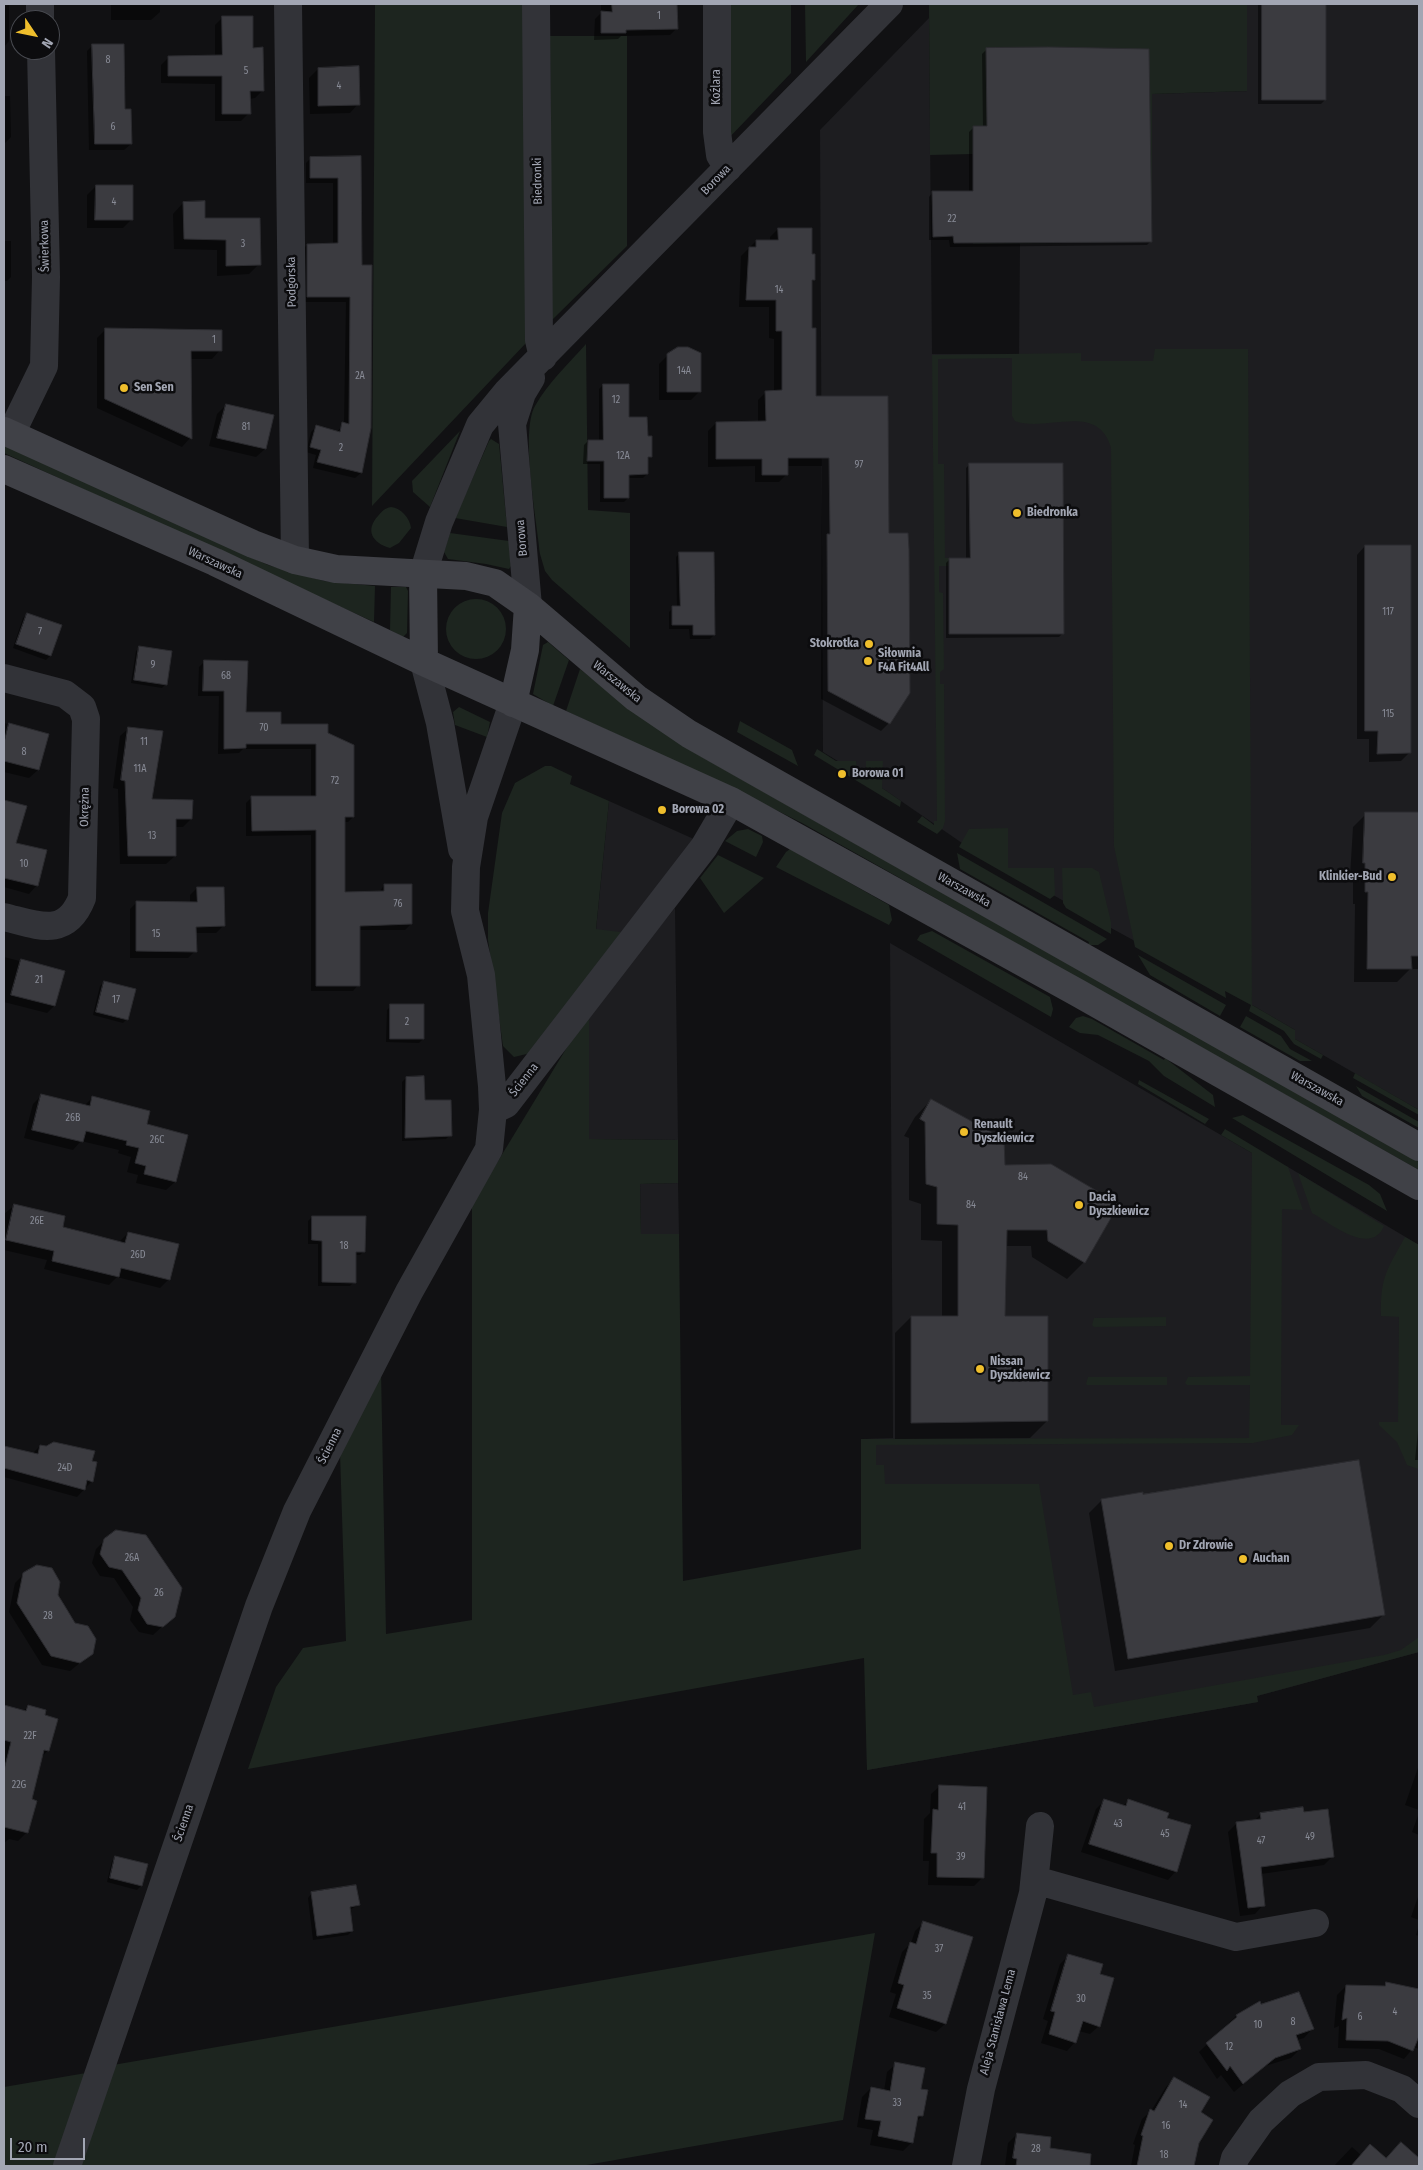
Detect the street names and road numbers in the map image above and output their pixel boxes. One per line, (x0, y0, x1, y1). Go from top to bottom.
street label: Koźlara (710, 69, 724, 105)
street label: Biedronki (530, 157, 546, 205)
street label: Borowa (698, 162, 734, 198)
street label: Świerkowa (37, 220, 53, 272)
street label: Podgórska (284, 256, 300, 308)
street label: Borowa (513, 519, 531, 557)
street label: Warszawska (186, 544, 244, 582)
street label: Warszawska (590, 658, 644, 706)
street label: Okrężna (77, 787, 93, 827)
street label: Warszawska (935, 870, 993, 910)
street label: Ścienna (506, 1060, 542, 1100)
street label: Warszawska (1288, 1069, 1346, 1109)
street label: Ścienna (315, 1426, 345, 1466)
street label: Ścienna (171, 1802, 197, 1844)
street label: Aleja Stanisława Lema (977, 1968, 1019, 2076)

